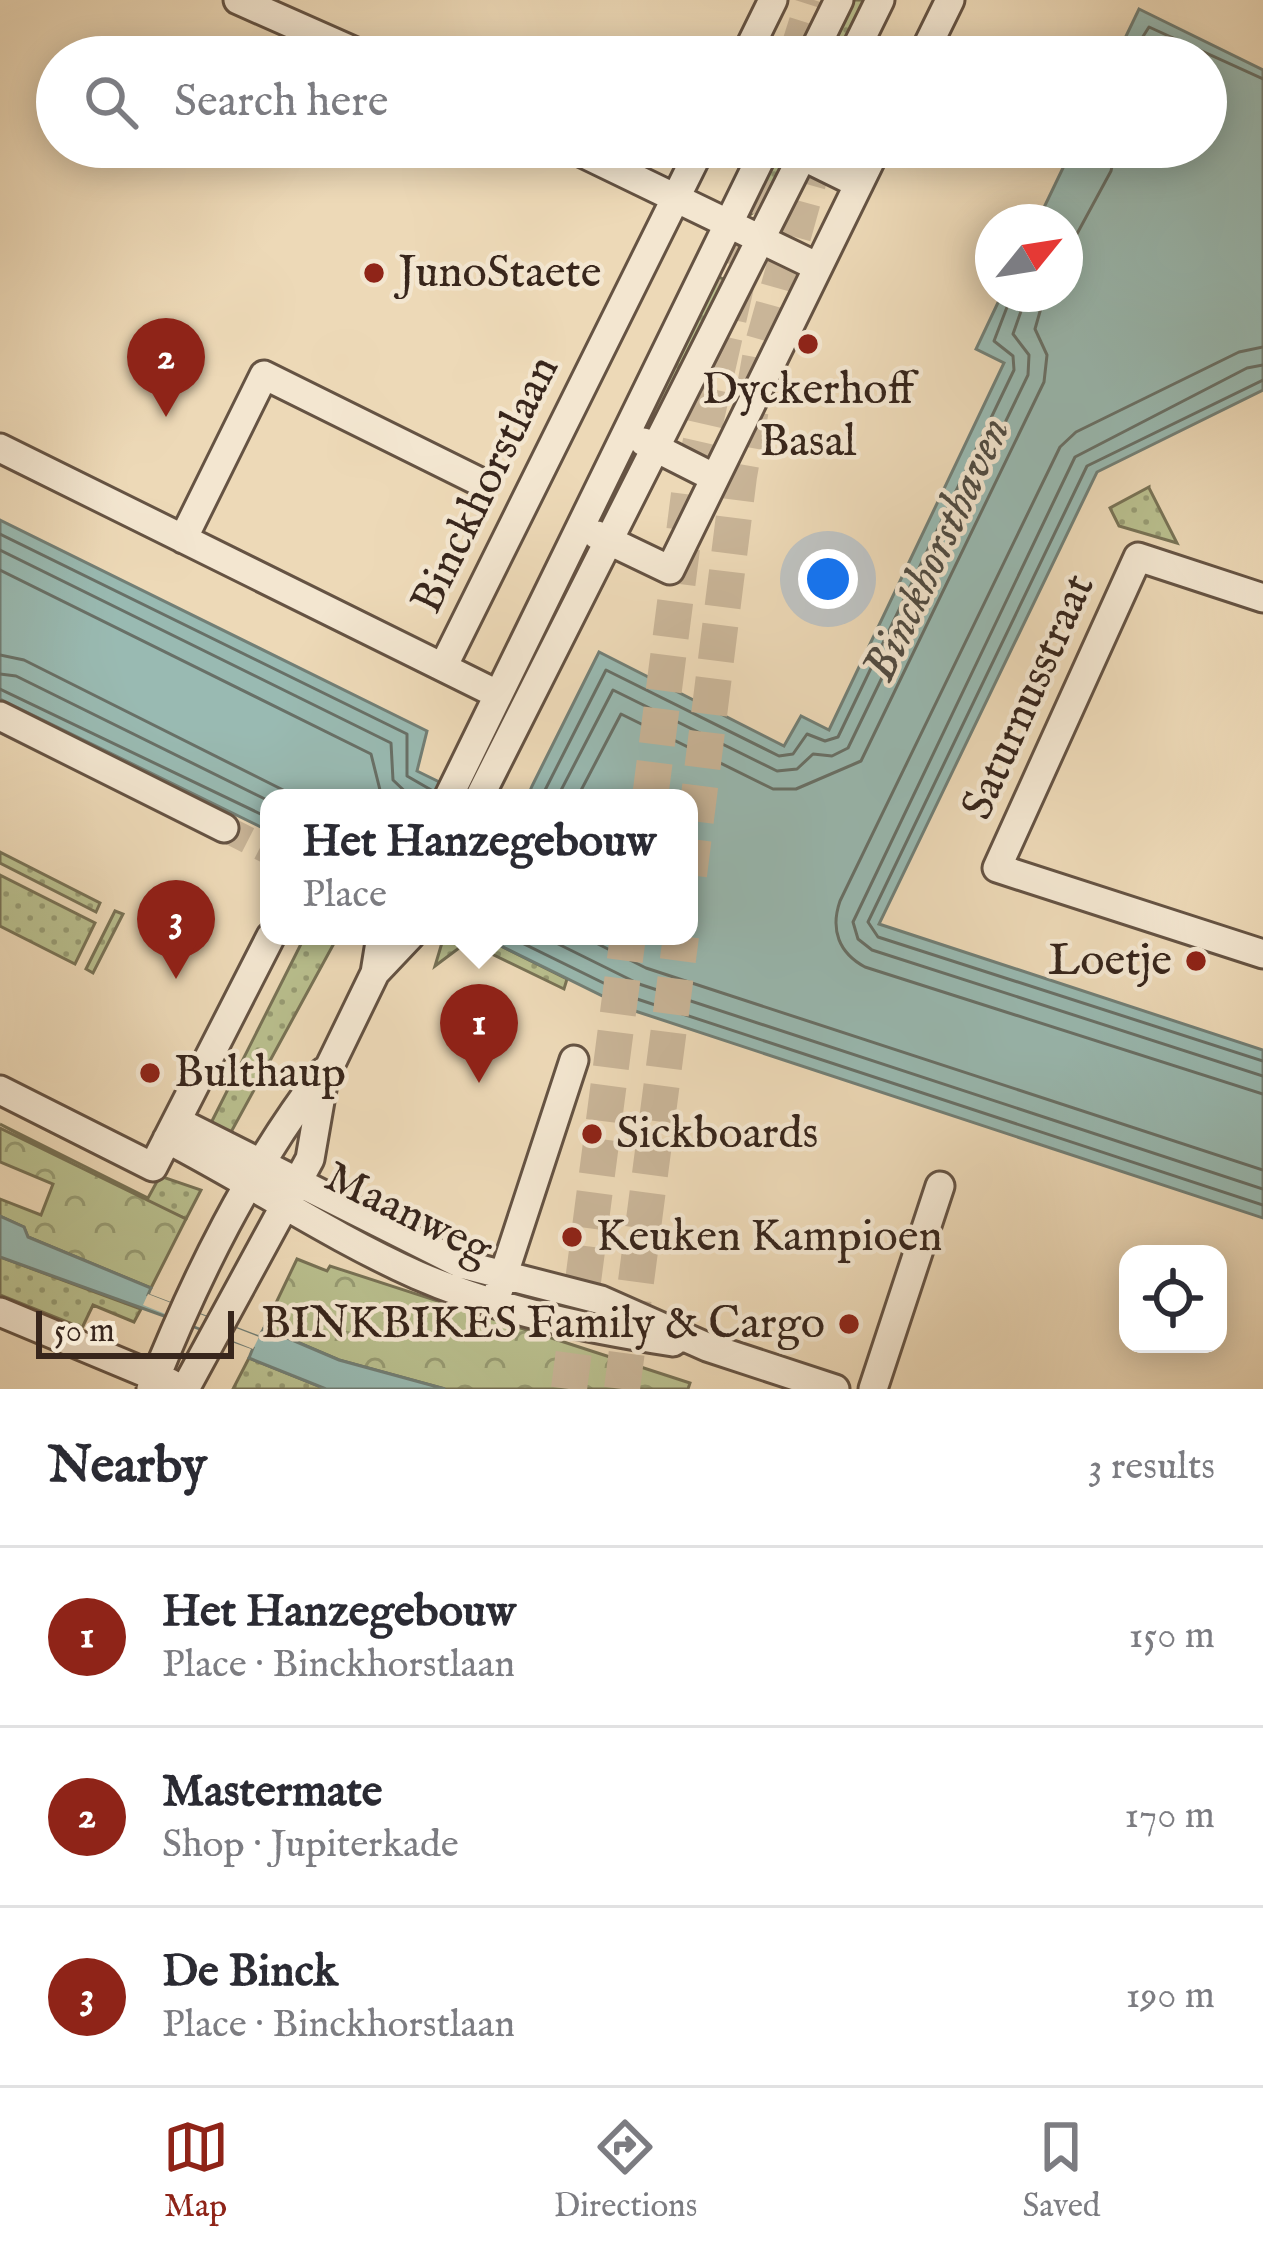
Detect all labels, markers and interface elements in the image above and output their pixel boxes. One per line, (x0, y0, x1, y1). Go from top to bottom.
search box (36, 36, 1227, 168)
icon: search (78, 69, 144, 135)
text: Search here (174, 74, 388, 131)
north arrow (975, 204, 1083, 312)
place label: JunoStaete (393, 245, 601, 302)
marker: JunoStaete (361, 260, 387, 286)
pin: 2 (127, 318, 205, 417)
marker: Dyckerhoff Basal (795, 331, 821, 357)
street label: Binckhorstlaan (399, 347, 573, 623)
place label: Dyckerhoff Basal (702, 362, 920, 471)
water label: Binckhorsthaven (851, 408, 1025, 692)
your location (798, 549, 858, 609)
street label: Saturnusstraat (950, 565, 1108, 829)
popup (260, 789, 698, 945)
text: Het Hanzegebouw (302, 814, 656, 871)
text: Place (302, 871, 387, 920)
pin: 3 (137, 880, 215, 979)
place label: Loetje (1048, 933, 1172, 990)
marker: Loetje (1183, 948, 1209, 974)
pin: 1 (440, 984, 518, 1083)
place label: Bulthaup (174, 1045, 346, 1102)
marker: Bulthaup (137, 1060, 163, 1086)
place label: Sickboards (616, 1106, 818, 1163)
marker: Sickboards (579, 1121, 605, 1147)
street label: Maanweg (315, 1149, 502, 1279)
place label: Keuken Kampioen (596, 1209, 942, 1266)
marker: Keuken Kampioen (559, 1224, 585, 1250)
map controls (1119, 1245, 1227, 1353)
button: locate (1119, 1245, 1227, 1353)
place label: BINKBIKES Family & Cargo (261, 1296, 825, 1353)
scale bar (36, 1305, 234, 1358)
text: 50 m (54, 1311, 115, 1353)
marker: BINKBIKES Family & Cargo (836, 1311, 862, 1337)
text: Nearby (48, 1435, 207, 1500)
text: 3 results (1088, 1443, 1215, 1492)
text: Het Hanzegebouw (162, 1584, 516, 1641)
text: 1 (80, 1612, 94, 1661)
text: 150 m (1129, 1612, 1215, 1661)
text: Place · Binckhorstlaan (162, 1641, 515, 1690)
text: Mastermate (162, 1764, 383, 1821)
text: 2 (78, 1792, 96, 1841)
text: 170 m (1124, 1792, 1215, 1841)
text: Shop · Jupiterkade (162, 1821, 459, 1870)
text: De Binck (162, 1944, 338, 2001)
text: 3 (80, 1972, 94, 2021)
text: 190 m (1126, 1972, 1215, 2021)
text: Place · Binckhorstlaan (162, 2001, 515, 2050)
tab: Map (163, 2114, 229, 2228)
tab: Directions (554, 2114, 697, 2228)
tab: Saved (1022, 2114, 1100, 2228)

